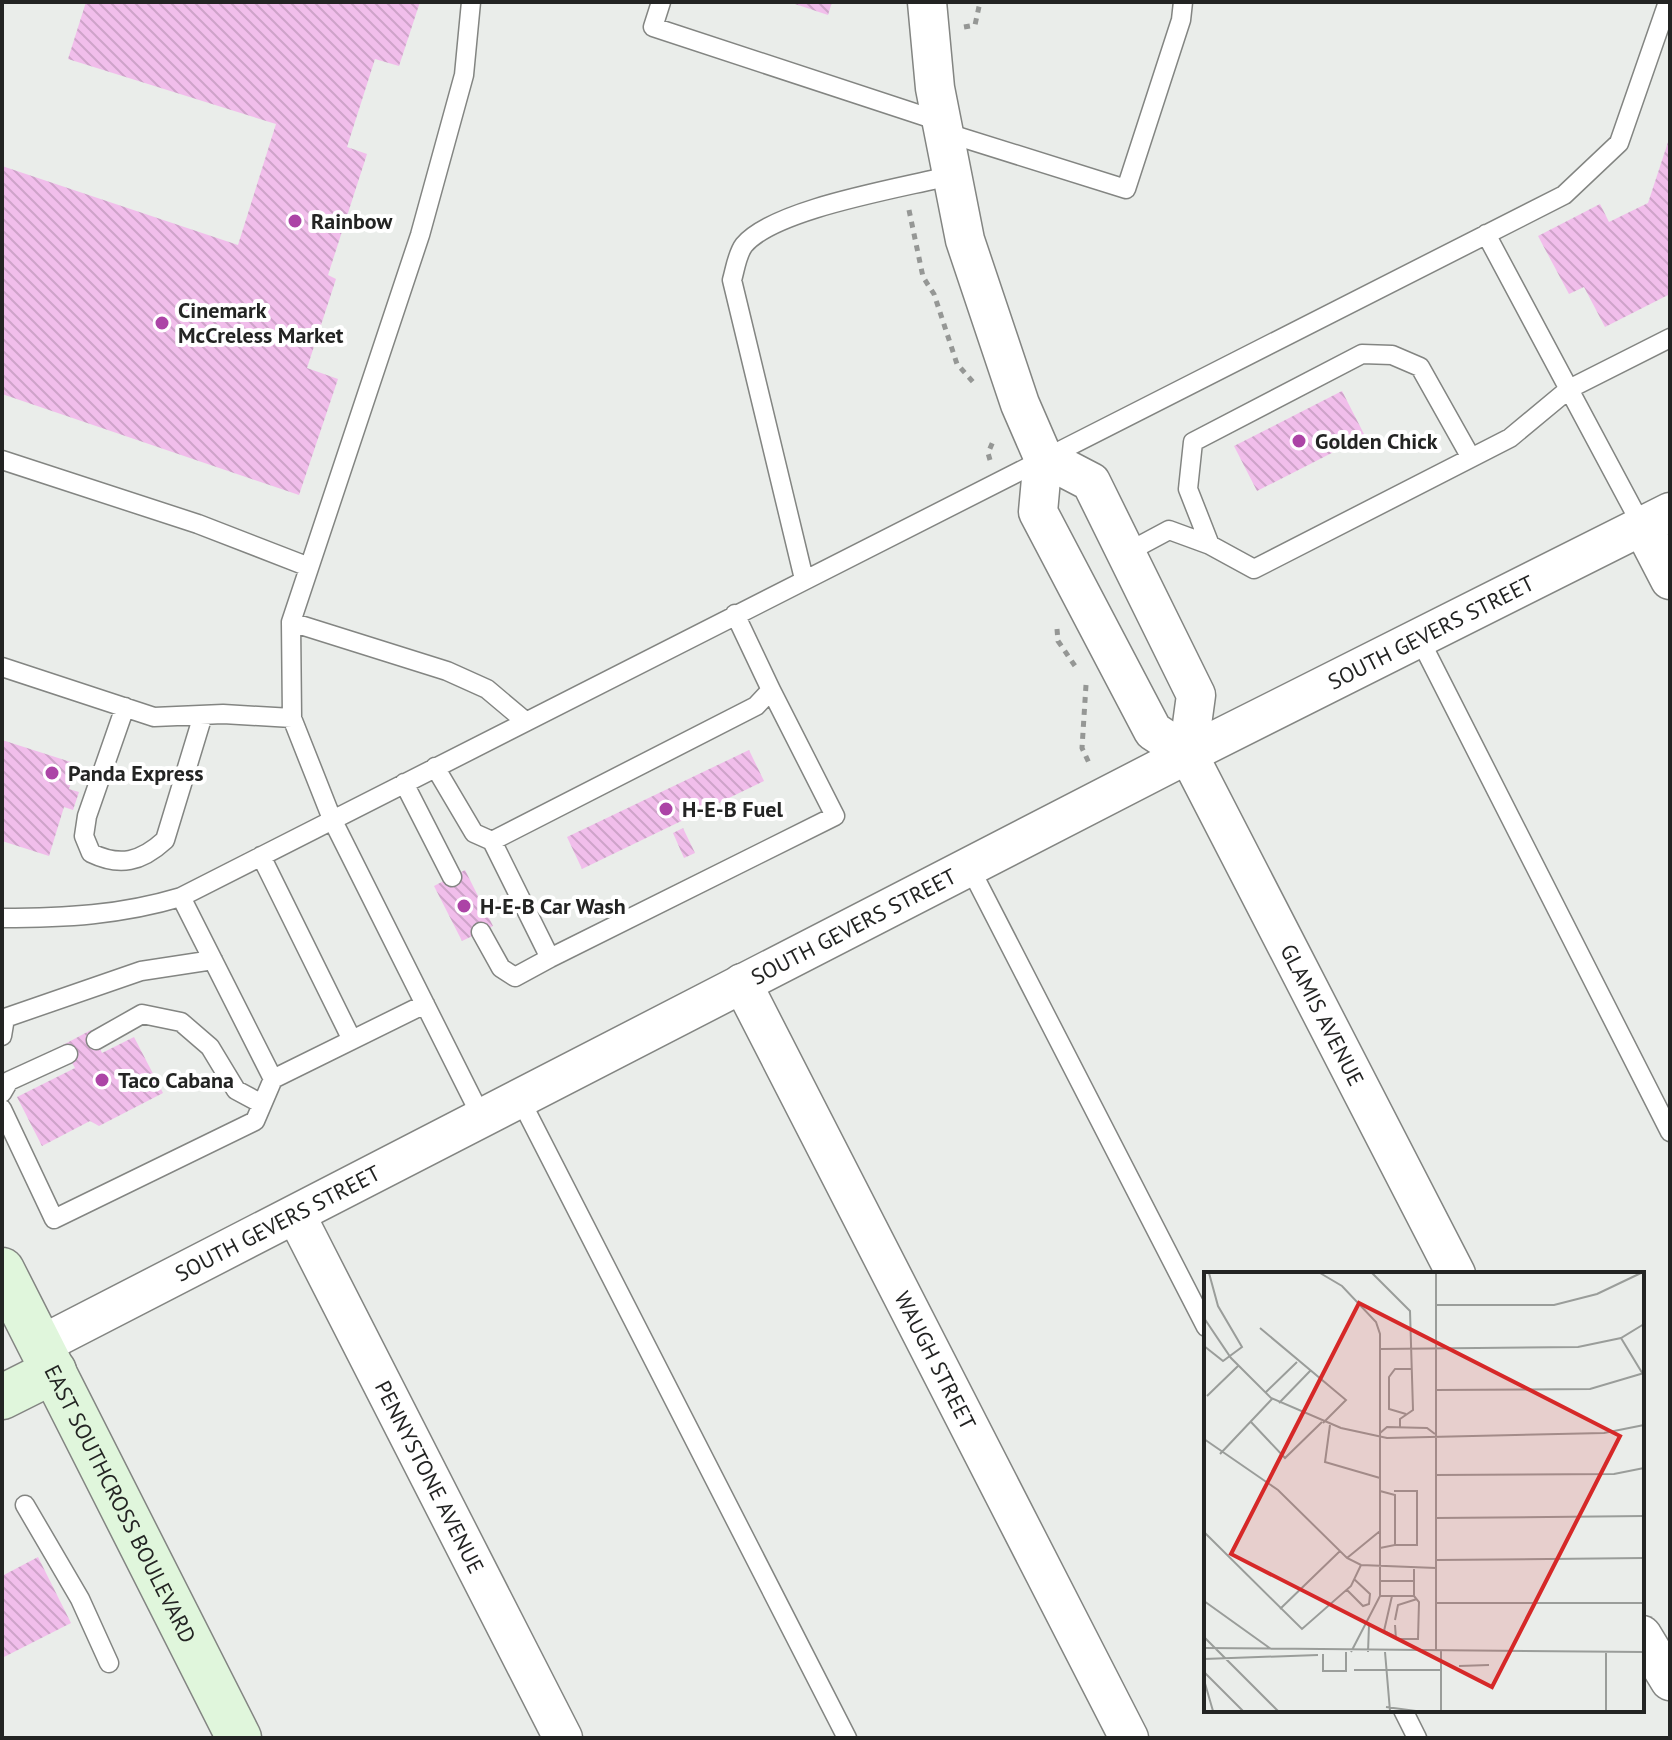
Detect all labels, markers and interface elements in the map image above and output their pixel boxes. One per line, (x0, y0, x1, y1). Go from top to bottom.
place label: Rainbow (311, 207, 393, 235)
marker: Rainbow (286, 212, 304, 230)
place label: Cinemark McCreless Market (178, 296, 344, 349)
marker: Cinemark McCreless Market (153, 314, 171, 332)
place label: Golden Chick (1315, 427, 1438, 455)
marker: Golden Chick (1290, 432, 1308, 450)
street label: SOUTH GEVERS STREET (1323, 569, 1539, 696)
place label: Panda Express (68, 759, 204, 787)
marker: Panda Express (43, 764, 61, 782)
place label: H-E-B Fuel (682, 795, 783, 823)
marker: H-E-B Fuel (657, 800, 675, 818)
street label: SOUTH GEVERS STREET (746, 862, 961, 991)
place label: H-E-B Car Wash (480, 892, 626, 920)
marker: H-E-B Car Wash (455, 897, 473, 915)
street label: GLAMIS AVENUE (1274, 939, 1371, 1090)
place label: Taco Cabana (118, 1066, 234, 1094)
marker: Taco Cabana (93, 1071, 111, 1089)
street label: SOUTH GEVERS STREET (170, 1159, 385, 1288)
inset map (1204, 1272, 1644, 1712)
street label: WAUGH STREET (888, 1286, 982, 1434)
street label: EAST SOUTHCROSS BOULEVARD (38, 1360, 202, 1647)
street label: PENNYSTONE AVENUE (369, 1376, 491, 1578)

